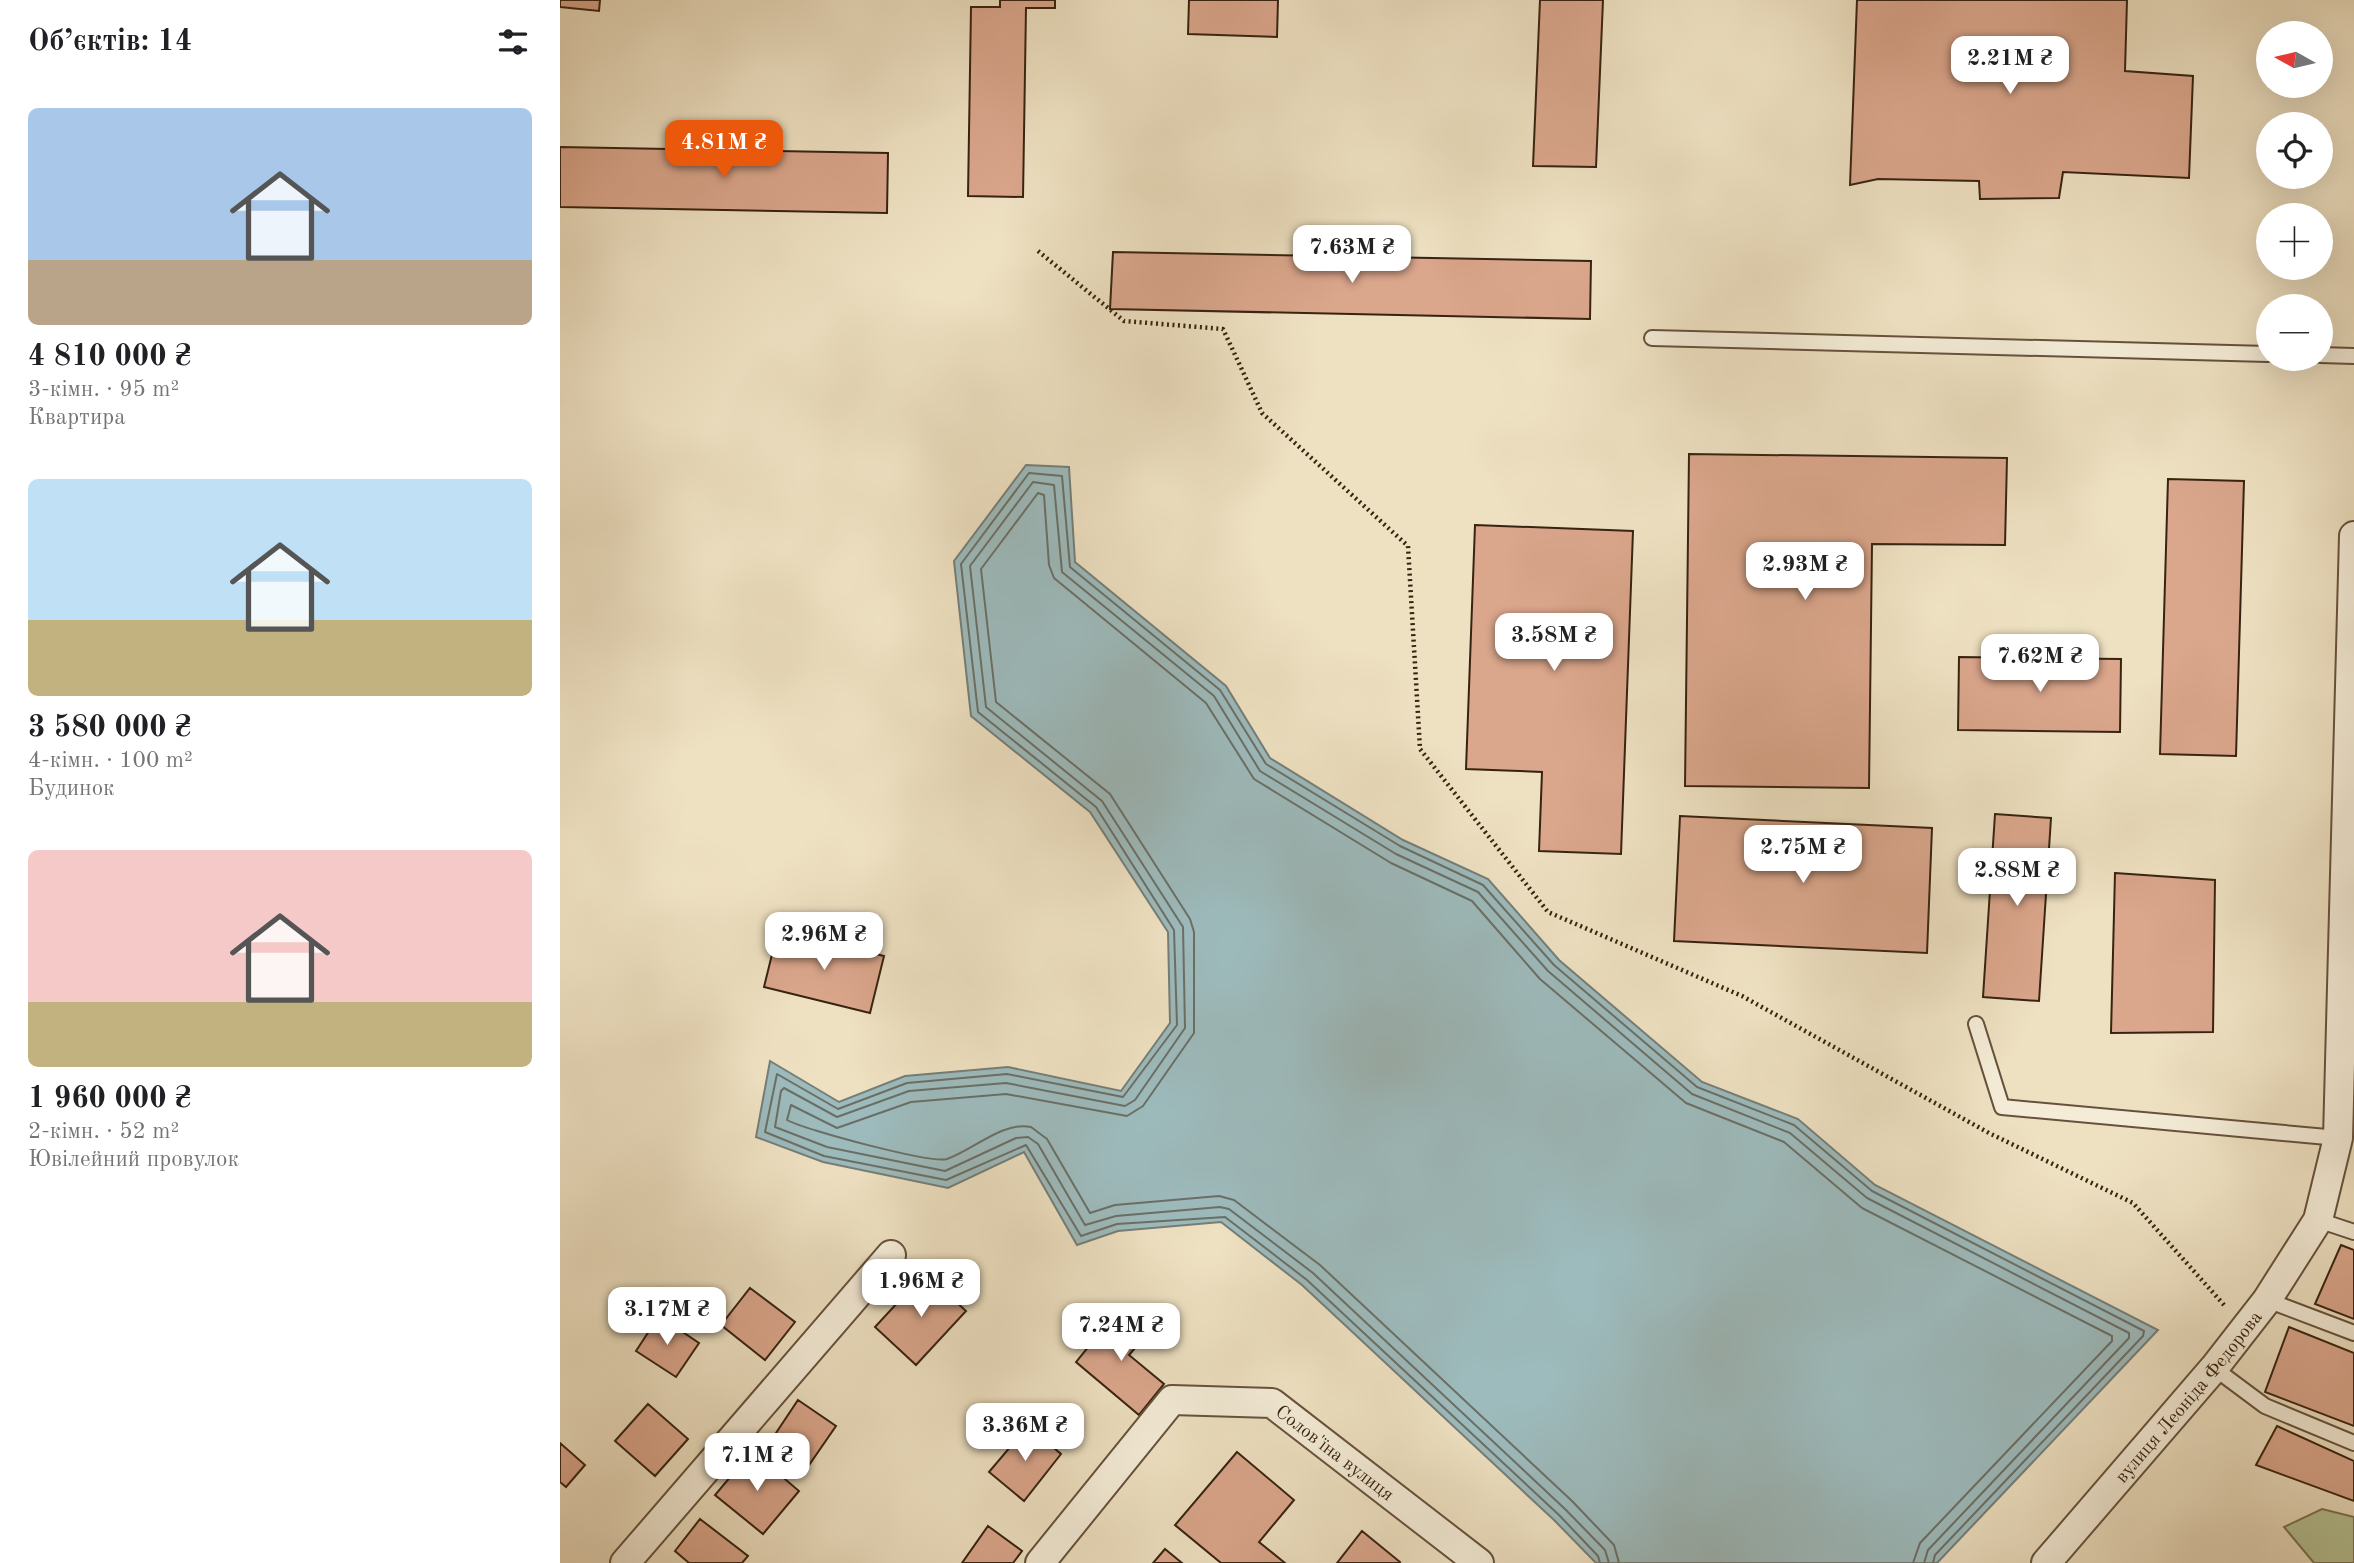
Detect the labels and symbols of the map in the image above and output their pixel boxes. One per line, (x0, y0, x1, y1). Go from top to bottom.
north arrow (2256, 21, 2333, 98)
pin: 2.21M ₴ (1945, 36, 2075, 96)
pin: 4.81M ₴ (659, 120, 789, 180)
pin: 7.63M ₴ (1287, 226, 1417, 285)
pin: 2.93M ₴ (1740, 542, 1870, 602)
pin: 3.58M ₴ (1489, 614, 1619, 673)
pin: 7.62M ₴ (1975, 634, 2105, 694)
pin: 2.75M ₴ (1738, 826, 1868, 885)
pin: 2.88M ₴ (1952, 848, 2082, 908)
pin: 2.96M ₴ (759, 912, 889, 972)
pin: 1.96M ₴ (856, 1260, 986, 1319)
pin: 3.17M ₴ (602, 1288, 732, 1347)
pin: 7.24M ₴ (1056, 1304, 1186, 1363)
street label: вулиця Леоніда Федорова (2113, 1308, 2267, 1487)
street label: Солов'їна вулиця (1271, 1403, 1397, 1506)
pin: 3.36M ₴ (960, 1404, 1090, 1463)
pin: 7.1M ₴ (700, 1434, 814, 1493)

